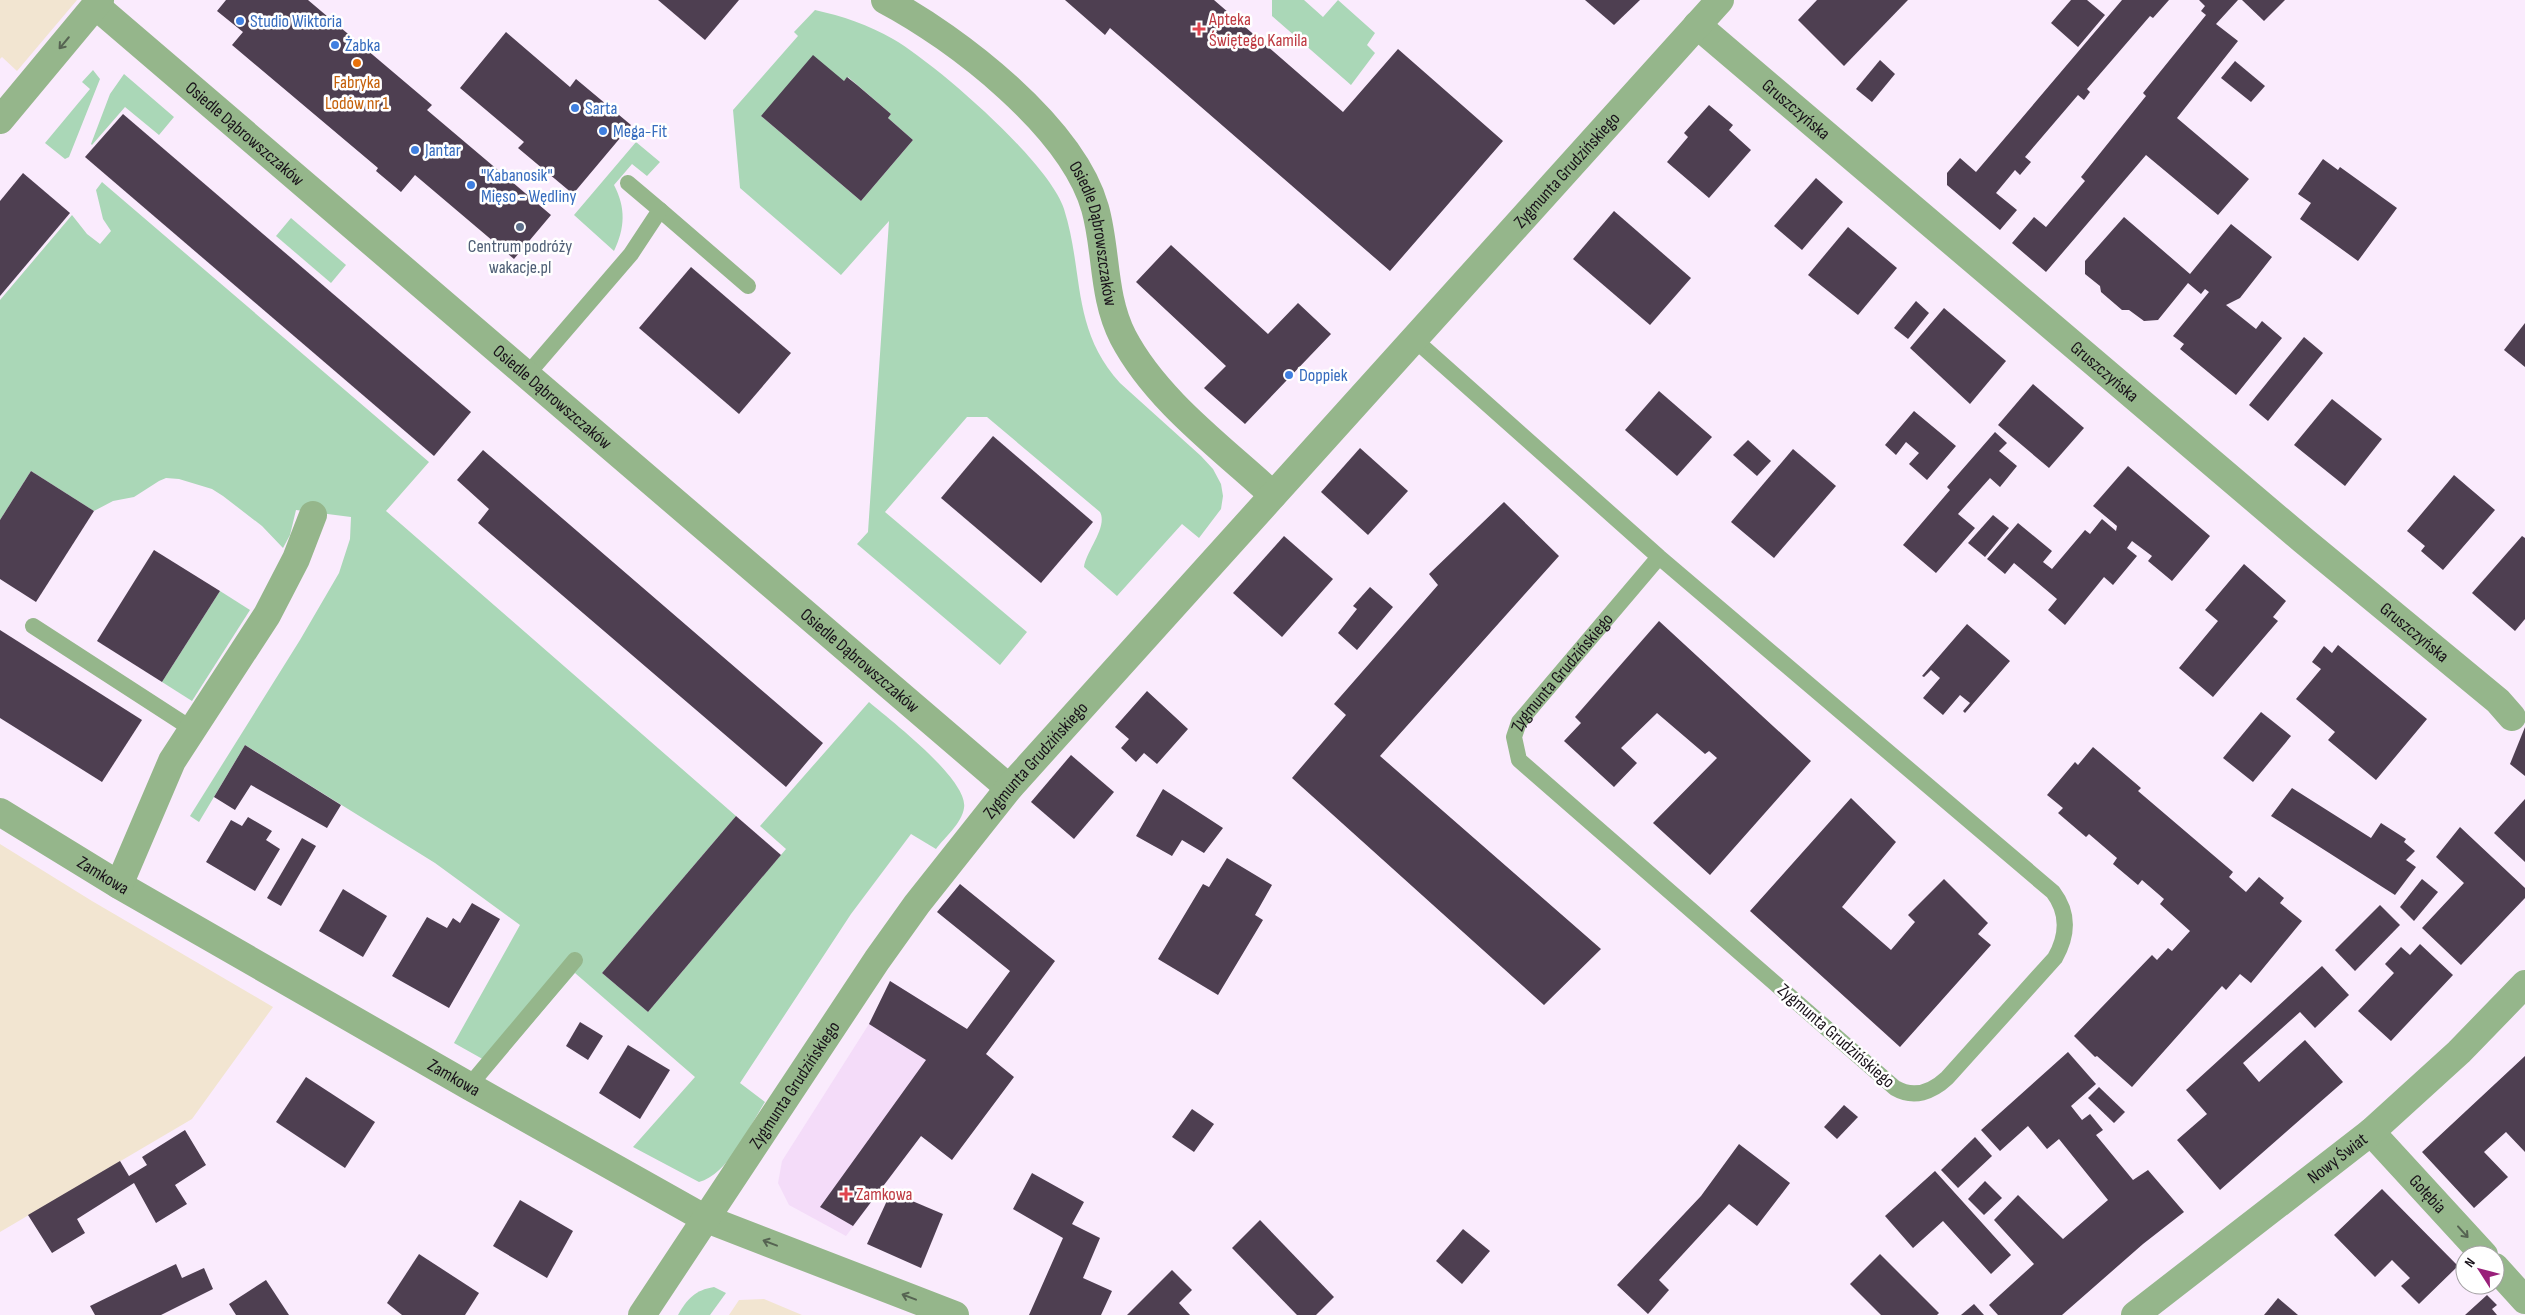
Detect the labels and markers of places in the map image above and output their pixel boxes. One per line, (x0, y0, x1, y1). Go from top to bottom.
place label: Apteka Świętego Kamila (1208, 9, 1308, 51)
place label: Studio Wiktoria (250, 11, 342, 32)
marker: Studio Wiktoria (234, 15, 246, 27)
marker: Apteka Świętego Kamila (1193, 23, 1205, 35)
place label: Żabka (345, 35, 381, 56)
marker: Żabka (329, 39, 341, 51)
marker: Fabryka Lodów nr 1 (351, 57, 363, 69)
place label: Fabryka Lodów nr 1 (325, 72, 390, 114)
place label: Sarta (585, 98, 617, 119)
marker: Sarta (569, 102, 581, 114)
place label: Mega-Fit (613, 121, 668, 142)
marker: Mega-Fit (597, 125, 609, 137)
place label: Jantar (424, 140, 461, 161)
marker: Jantar (409, 144, 421, 156)
place label: "Kabanosik" Mięso - Wędliny (481, 165, 576, 207)
marker: "Kabanosik" Mięso - Wędliny (465, 179, 477, 191)
marker: Centrum podróży wakacje.pl (514, 221, 526, 233)
place label: Centrum podróży wakacje.pl (468, 236, 572, 278)
place label: Doppiek (1299, 365, 1348, 386)
marker: Doppiek (1283, 369, 1295, 381)
place label: Zamkowa (856, 1184, 913, 1205)
marker: Zamkowa (840, 1188, 852, 1200)

